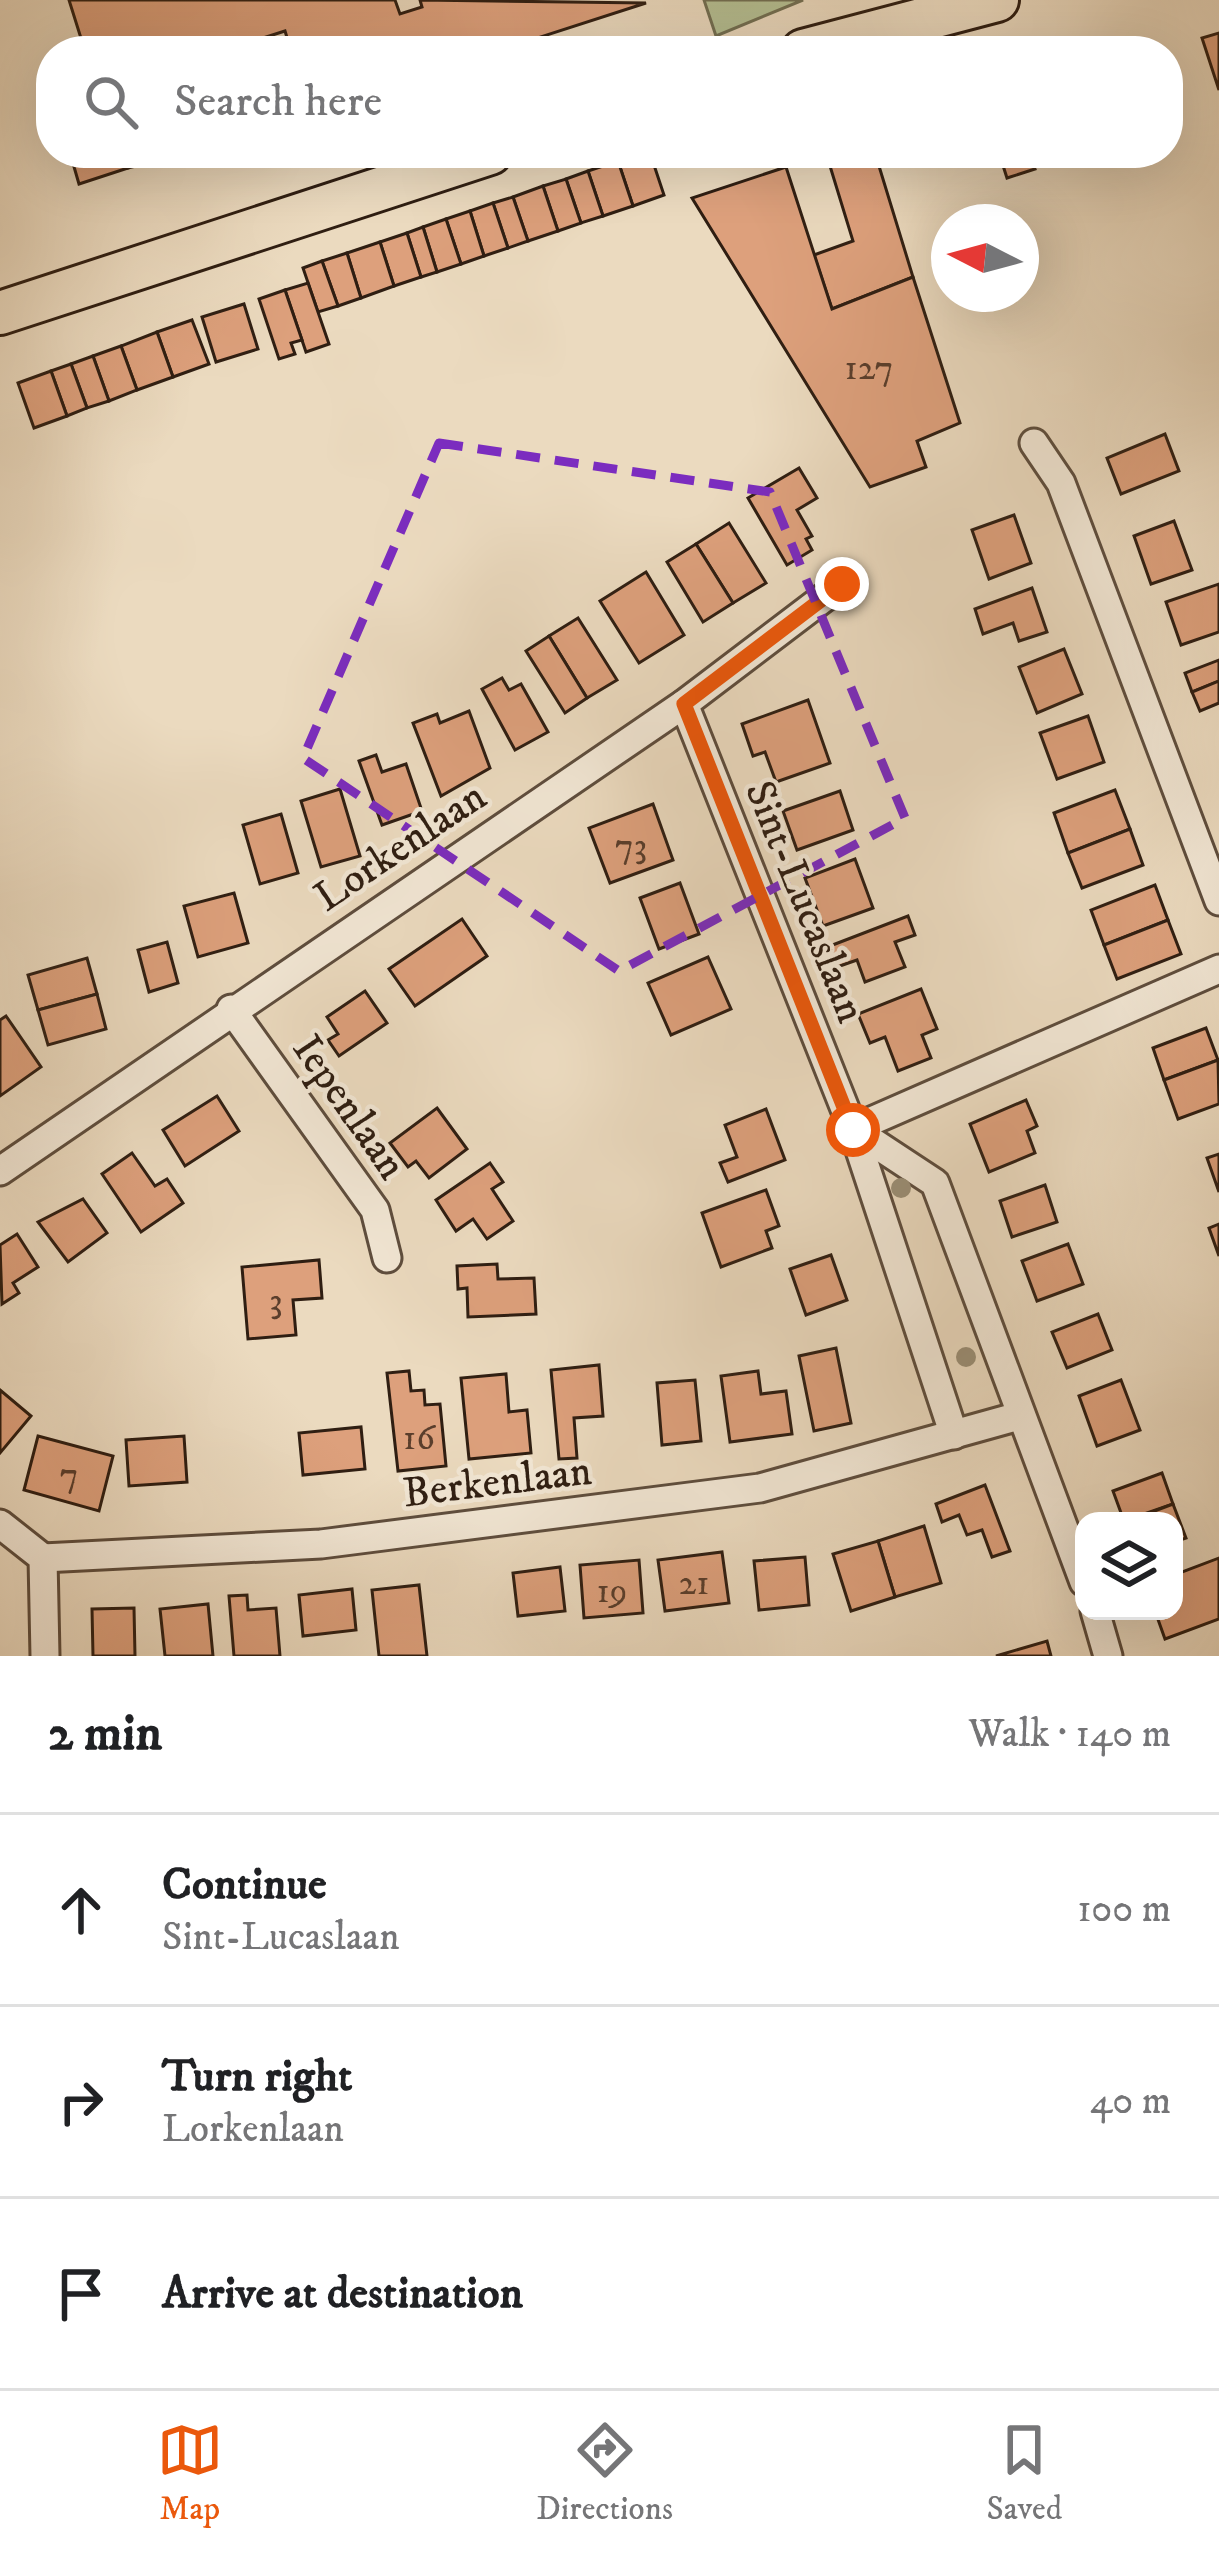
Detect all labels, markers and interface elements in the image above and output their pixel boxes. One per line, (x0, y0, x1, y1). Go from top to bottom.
search box (36, 36, 1183, 168)
icon: search (78, 69, 144, 135)
text: Search here (174, 74, 382, 130)
north arrow (931, 204, 1039, 312)
house number: 127 (844, 346, 894, 391)
route end (815, 557, 869, 611)
street label: Lorkenlaan (305, 771, 497, 924)
street label: Sint-Lucaslaan (732, 774, 876, 1031)
house number: 73 (615, 824, 647, 869)
street label: Iepenlaan (280, 1025, 417, 1190)
route start (826, 1103, 880, 1157)
house number: 3 (269, 1279, 283, 1324)
house number: 16 (403, 1416, 436, 1461)
street label: Berkenlaan (400, 1446, 595, 1520)
house number: 7 (60, 1453, 78, 1498)
map controls (1075, 1512, 1183, 1620)
button: layers (1075, 1512, 1183, 1620)
house number: 21 (679, 1561, 709, 1606)
house number: 19 (596, 1569, 628, 1614)
text: 2 min (48, 1702, 162, 1766)
text: Walk · 140 m (968, 1710, 1171, 1759)
text: Continue (162, 1857, 327, 1913)
icon: ahead (48, 1877, 114, 1943)
text: 100 m (1077, 1885, 1171, 1934)
text: Sint-Lucaslaan (162, 1913, 400, 1962)
text: Turn right (162, 2049, 352, 2105)
icon: right (48, 2069, 114, 2135)
text: 40 m (1090, 2077, 1171, 2126)
text: Lorkenlaan (162, 2105, 344, 2154)
icon: arrive (48, 2261, 114, 2327)
text: Arrive at destination (162, 2266, 523, 2322)
tab: Map (157, 2417, 223, 2530)
tab: Directions (536, 2417, 673, 2530)
tab: Saved (986, 2417, 1062, 2530)

